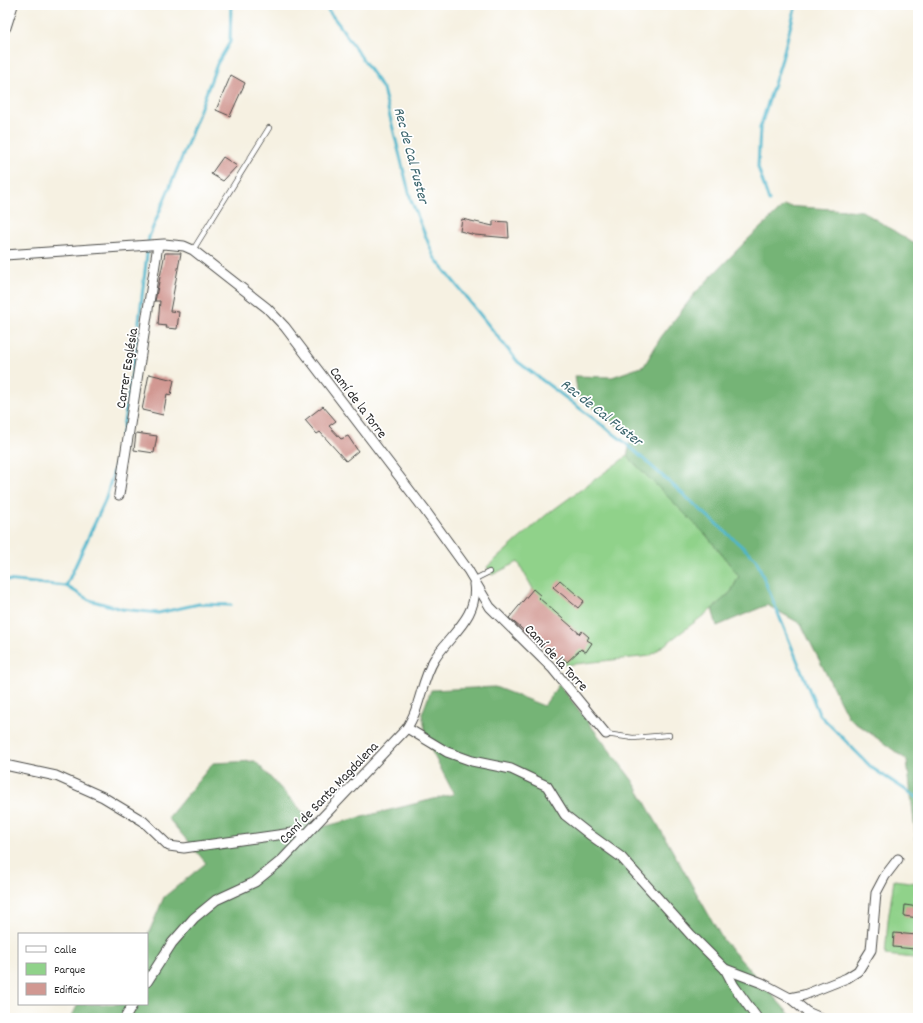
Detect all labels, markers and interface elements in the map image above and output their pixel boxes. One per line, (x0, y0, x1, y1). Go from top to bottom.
water label: Rec de Cal Fuster (387, 105, 434, 208)
street label: Carrer Església (112, 326, 144, 410)
street label: Camí de la Torre (324, 363, 391, 443)
water label: Rec de Cal Fuster (555, 374, 648, 454)
street label: Camí de la Torre (519, 620, 592, 696)
street label: Camí de Santa Magdalena (275, 737, 384, 849)
legend (18, 933, 148, 1005)
text: Calle (54, 942, 77, 959)
text: Parque (54, 962, 85, 979)
text: Edificio (54, 982, 85, 999)

